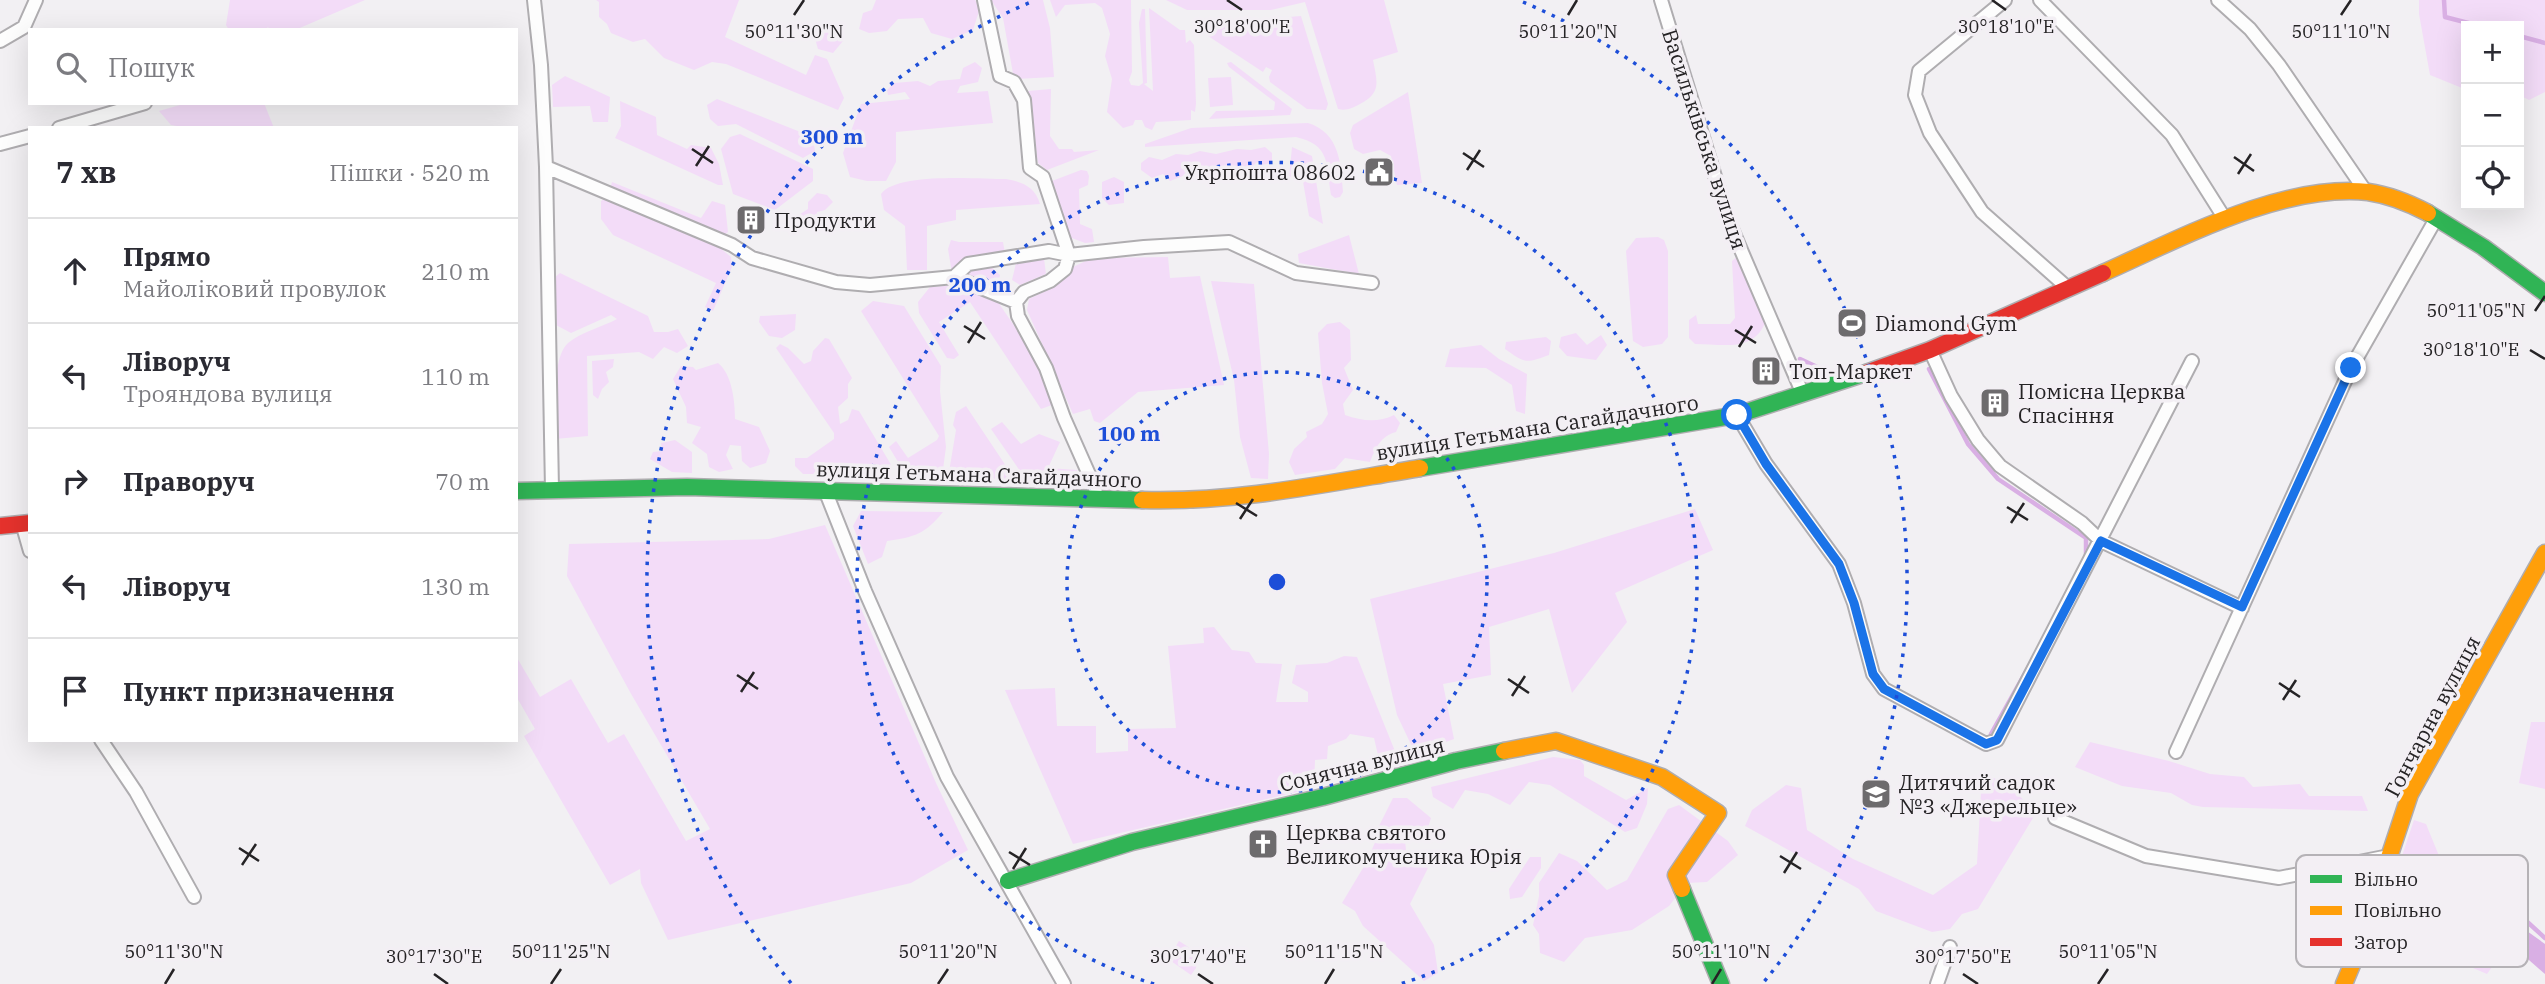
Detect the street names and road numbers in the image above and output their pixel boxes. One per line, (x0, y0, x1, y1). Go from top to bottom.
street label: Васильківська вулиця (1656, 25, 1754, 253)
street label: вулиця Гетьмана Сагайдачного (1374, 388, 1700, 466)
street label: вулиця Гетьмана Сагайдачного (816, 454, 1142, 494)
street label: Гончарна вулиця (2378, 631, 2486, 801)
street label: Сонячна вулиця (1277, 730, 1447, 798)

